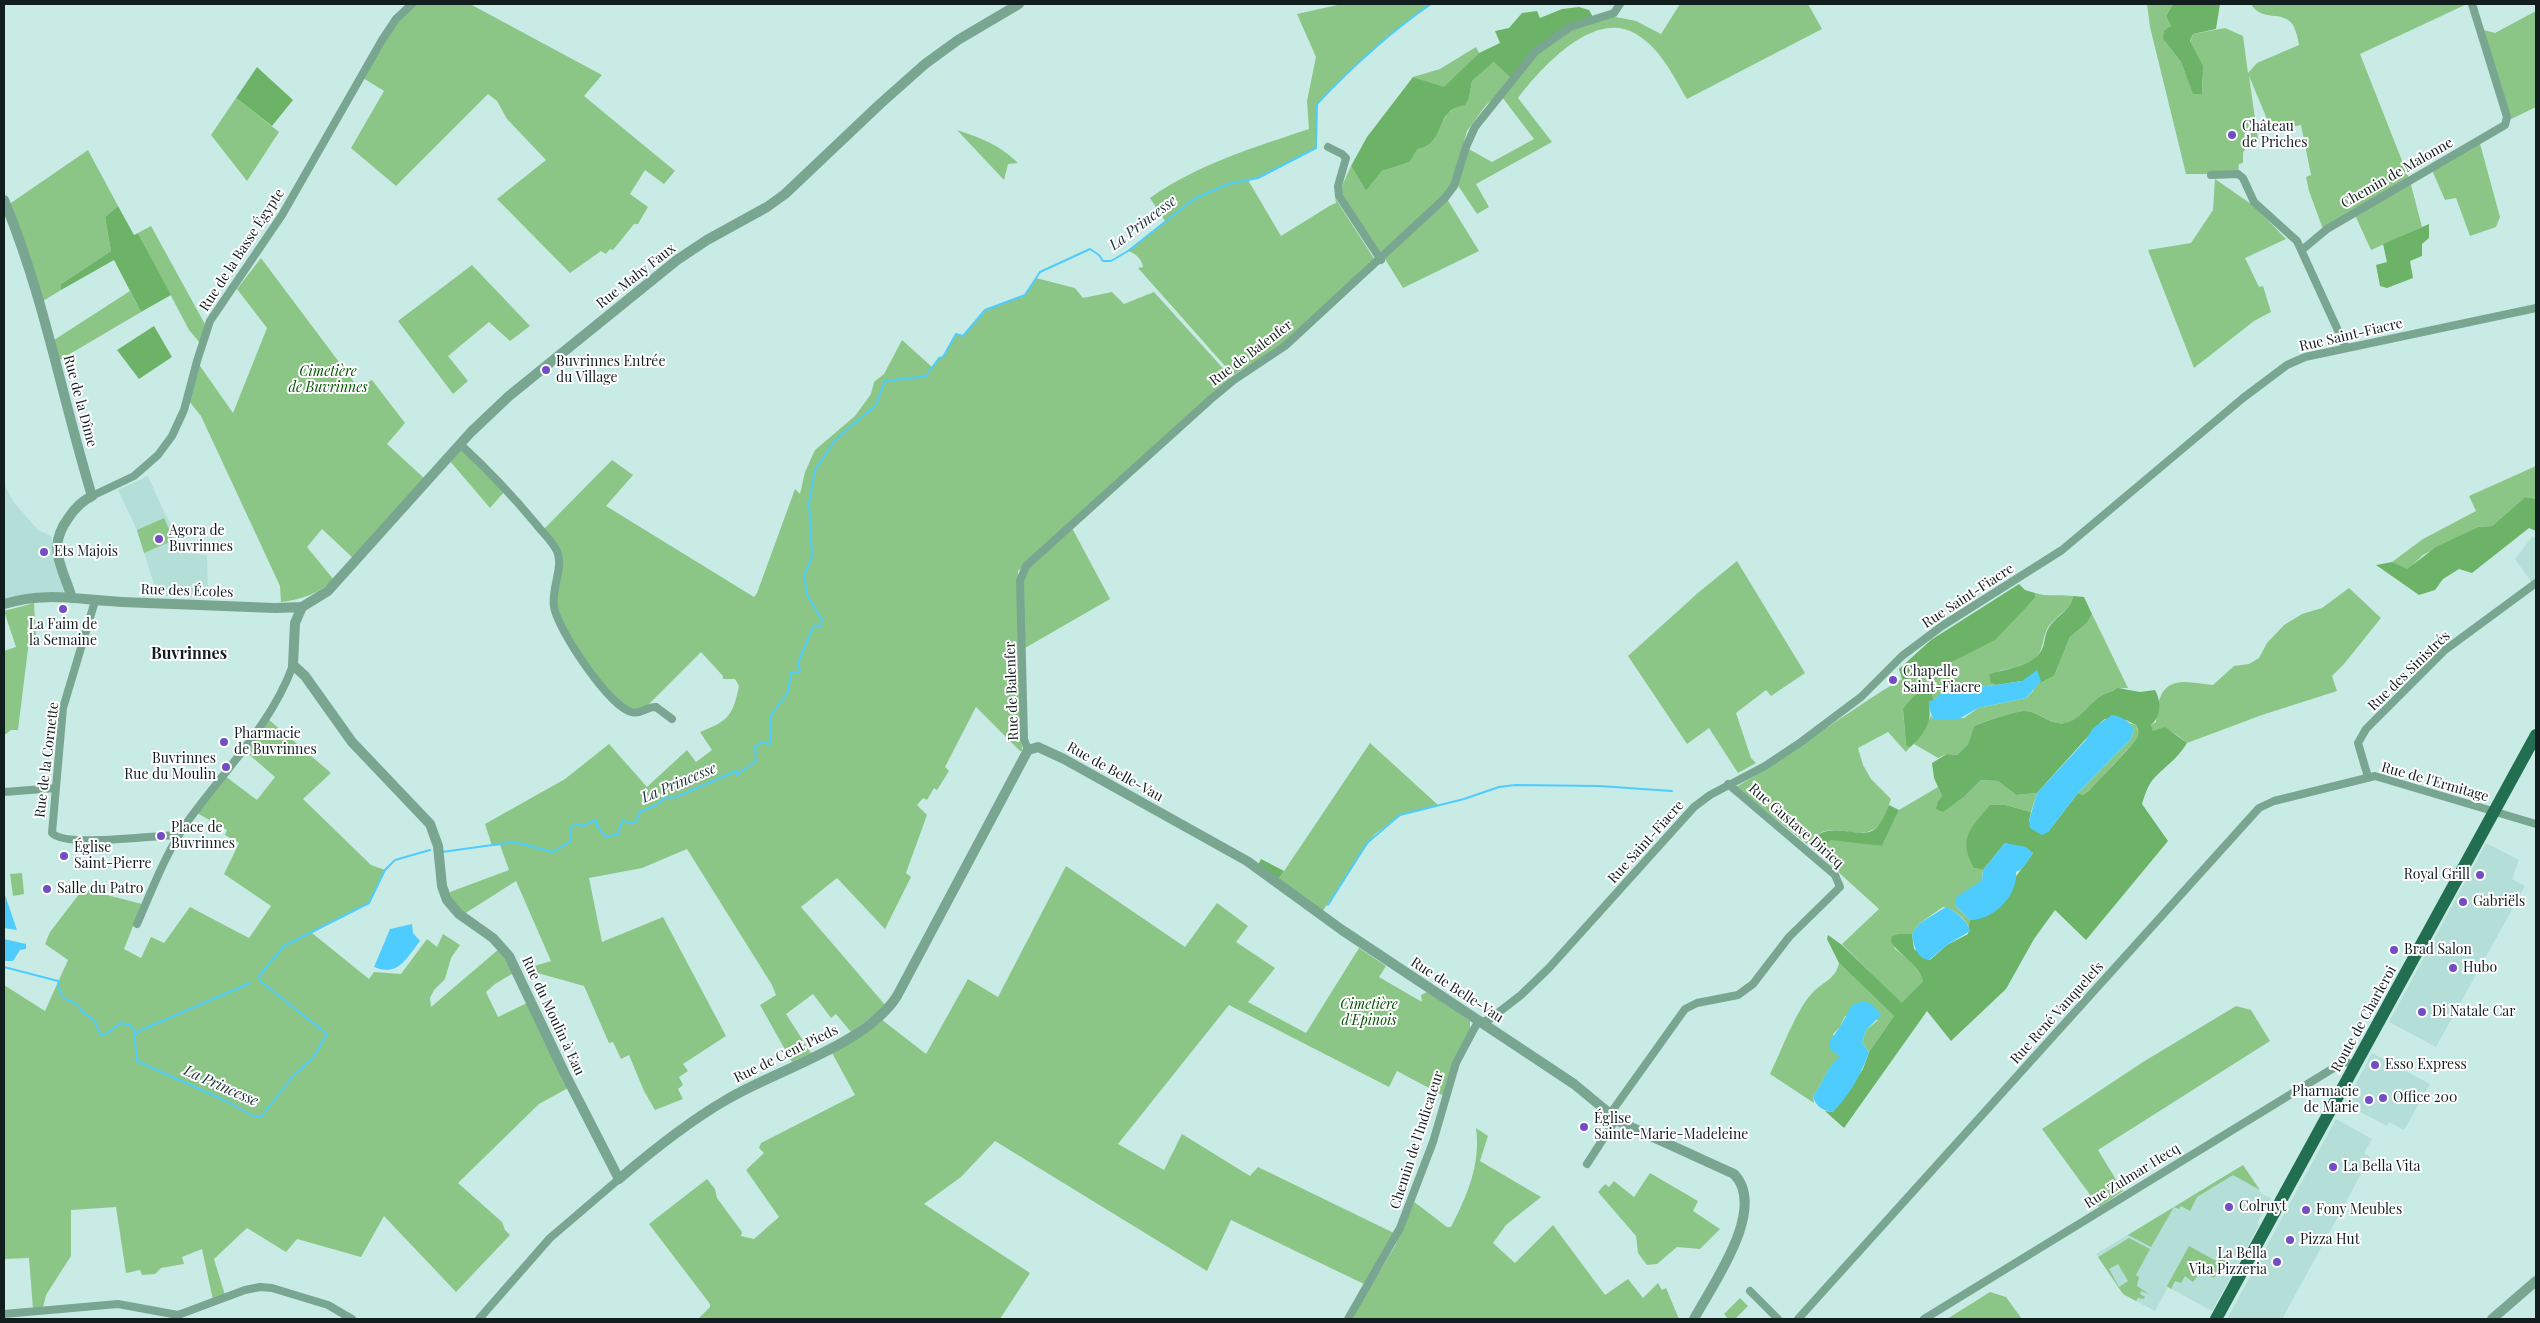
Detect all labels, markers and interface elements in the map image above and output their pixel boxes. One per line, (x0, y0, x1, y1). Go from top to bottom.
place label: Château de Priches (2242, 119, 2308, 152)
marker: Château de Priches (2226, 129, 2238, 141)
street label: Chemin de Malonne (2338, 134, 2456, 212)
street label: Rue de la Basse Égypte (196, 186, 288, 314)
water label: La Princesse (1106, 192, 1180, 254)
street label: Rue Mahy Faux (593, 240, 679, 312)
street label: Rue Saint-Fiacre (2298, 315, 2404, 355)
street label: Rue de Balenfer (1206, 316, 1296, 390)
street label: Rue de la Dîme (60, 353, 100, 449)
place label: Buvrinnes Entrée du Village (556, 354, 666, 387)
park label: Cimetière de Buvrinnes (288, 364, 368, 397)
marker: Buvrinnes Entrée du Village (540, 364, 552, 376)
place label: Agora de Buvrinnes (169, 523, 233, 556)
marker: Agora de Buvrinnes (153, 533, 165, 545)
place label: Ets Majois (54, 544, 118, 560)
marker: Ets Majois (38, 546, 50, 558)
street label: Rue Saint-Fiacre (1919, 560, 2017, 632)
street label: Rue des Écoles (140, 581, 234, 601)
marker: La Faim de la Semaine (57, 603, 69, 615)
place label: La Faim de la Semaine (29, 617, 97, 650)
street label: Rue des Sinistrés (2365, 628, 2453, 714)
street label: Rue de Balenfer (1002, 641, 1022, 741)
district label: Buvrinnes (151, 644, 227, 664)
place label: Chapelle Saint-Fiacre (1903, 664, 1981, 696)
marker: Chapelle Saint-Fiacre (1887, 674, 1899, 686)
street label: Rue de la Cornette (32, 701, 62, 819)
place label: Pharmacie de Buvrinnes (234, 726, 317, 759)
marker: Pharmacie de Buvrinnes (218, 736, 230, 748)
street label: Rue de Belle-Vau (1064, 739, 1166, 805)
place label: Buvrinnes Rue du Moulin (124, 751, 216, 784)
water label: La Princesse (639, 759, 719, 807)
street label: Rue de l'Ermitage (2379, 759, 2491, 805)
marker: Buvrinnes Rue du Moulin (220, 761, 232, 773)
street label: Rue Gustave Diricq (1745, 780, 1847, 872)
street label: Rue Saint-Fiacre (1604, 797, 1688, 887)
place label: Place de Buvrinnes (171, 820, 235, 852)
marker: Place de Buvrinnes (155, 830, 167, 842)
place label: Église Saint-Pierre (74, 840, 152, 872)
marker: Église Saint-Pierre (58, 850, 70, 862)
place label: Royal Grill (2404, 867, 2470, 883)
marker: Royal Grill (2474, 869, 2486, 881)
place label: Salle du Patro (57, 881, 143, 897)
marker: Salle du Patro (41, 883, 53, 895)
place label: Gabriëls (2473, 894, 2525, 910)
marker: Gabriëls (2457, 896, 2469, 908)
place label: Brad Salon (2404, 942, 2472, 958)
marker: Brad Salon (2388, 944, 2400, 956)
street label: Rue du Moulin à Eau (518, 954, 588, 1078)
street label: Rue de Belle-Vau (1407, 954, 1507, 1026)
street label: Rue René Vanquelefs (2007, 959, 2107, 1067)
place label: Hubo (2463, 960, 2497, 976)
marker: Hubo (2447, 962, 2459, 974)
street label: Route de Charleroi (2328, 963, 2400, 1075)
park label: Cimetière d'Epinois (1340, 997, 1398, 1030)
place label: Di Natale Car (2432, 1004, 2515, 1020)
marker: Di Natale Car (2416, 1006, 2428, 1018)
street label: Rue de Cent Pieds (731, 1022, 841, 1086)
place label: Esso Express (2385, 1057, 2467, 1073)
marker: Esso Express (2369, 1059, 2381, 1071)
water label: La Princesse (181, 1062, 261, 1110)
street label: Chemin de l'Indicateur (1387, 1069, 1447, 1211)
place label: Pharmacie de Marie (2292, 1084, 2359, 1116)
place label: Office 200 (2393, 1090, 2457, 1106)
marker: Office 200 (2377, 1092, 2389, 1104)
marker: Pharmacie de Marie (2363, 1094, 2375, 1106)
place label: Église Sainte-Marie-Madeleine (1594, 1111, 1748, 1144)
marker: Église Sainte-Marie-Madeleine (1578, 1121, 1590, 1133)
street label: Rue Zulmar Hecq (2081, 1140, 2183, 1212)
place label: La Bella Vita (2343, 1159, 2420, 1175)
marker: La Bella Vita (2327, 1161, 2339, 1173)
place label: Colruyt (2239, 1199, 2287, 1215)
marker: Colruyt (2223, 1201, 2235, 1213)
place label: Fony Meubles (2316, 1202, 2402, 1218)
marker: Fony Meubles (2300, 1204, 2312, 1216)
place label: Pizza Hut (2300, 1232, 2360, 1248)
marker: Pizza Hut (2284, 1234, 2296, 1246)
place label: La Bella Vita Pizzeria (2189, 1246, 2267, 1278)
marker: La Bella Vita Pizzeria (2271, 1256, 2283, 1268)

